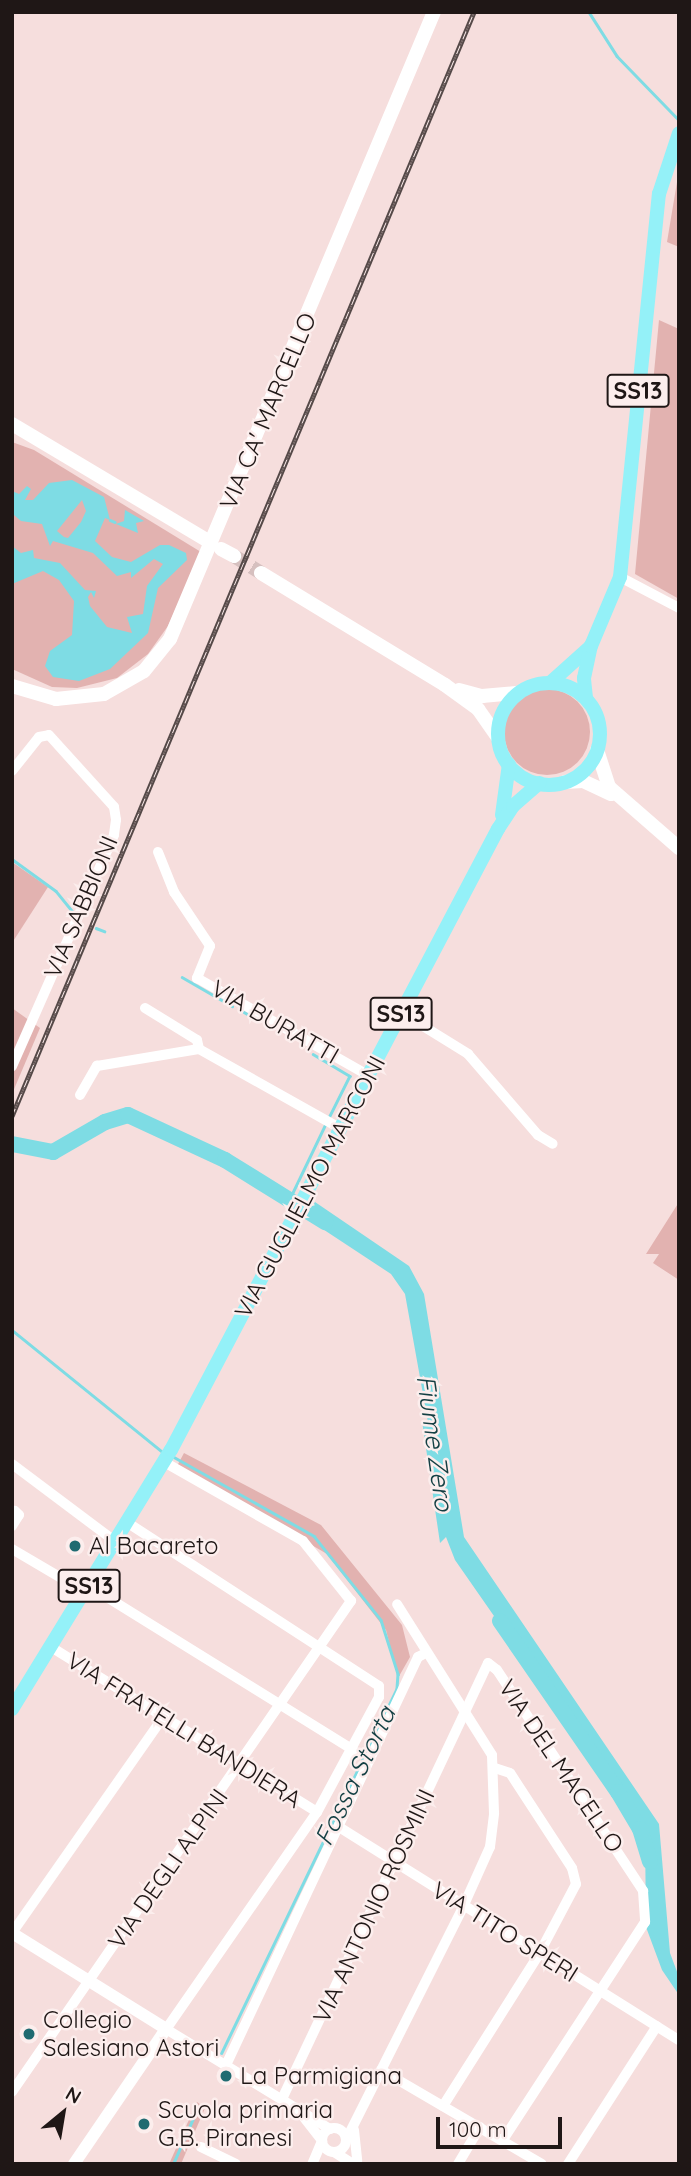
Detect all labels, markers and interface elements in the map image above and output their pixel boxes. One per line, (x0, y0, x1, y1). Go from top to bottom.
street label: VIA CA' MARCELLO (214, 308, 322, 514)
road number: SS13 (606, 372, 670, 410)
street label: VIA SABBIONI (38, 831, 124, 983)
street label: VIA BURATTI (206, 974, 344, 1070)
road number: SS13 (370, 995, 432, 1034)
street label: VIA GUGLIELMO MARCONI (228, 1051, 392, 1323)
water label: Fiume Zero (410, 1373, 460, 1513)
place label: Al Bacareto (89, 1532, 219, 1560)
marker: Al Bacareto (67, 1538, 83, 1554)
road number: SS13 (57, 1567, 120, 1606)
street label: VIA FRATELLI BANDIERA (61, 1646, 307, 1814)
street label: VIA DEL MACELLO (492, 1674, 630, 1858)
water label: Fossa Storta (308, 1701, 402, 1851)
street label: VIA DEGLI ALPINI (102, 1783, 234, 1955)
street label: VIA ANTONIO ROSMINI (307, 1784, 441, 2028)
street label: VIA TITO SPERI (427, 1876, 583, 1988)
place label: Collegio Salesiano Astori (43, 2006, 219, 2062)
marker: Collegio Salesiano Astori (21, 2026, 37, 2042)
place label: La Parmigiana (240, 2062, 402, 2090)
marker: La Parmigiana (218, 2068, 234, 2084)
north arrow (28, 2078, 98, 2148)
text: N (61, 2081, 86, 2109)
place label: Scuola primaria G.B. Piranesi (158, 2096, 333, 2152)
scale bar (439, 2102, 565, 2146)
marker: Scuola primaria G.B. Piranesi (136, 2116, 152, 2132)
text: 100 m (449, 2116, 507, 2142)

